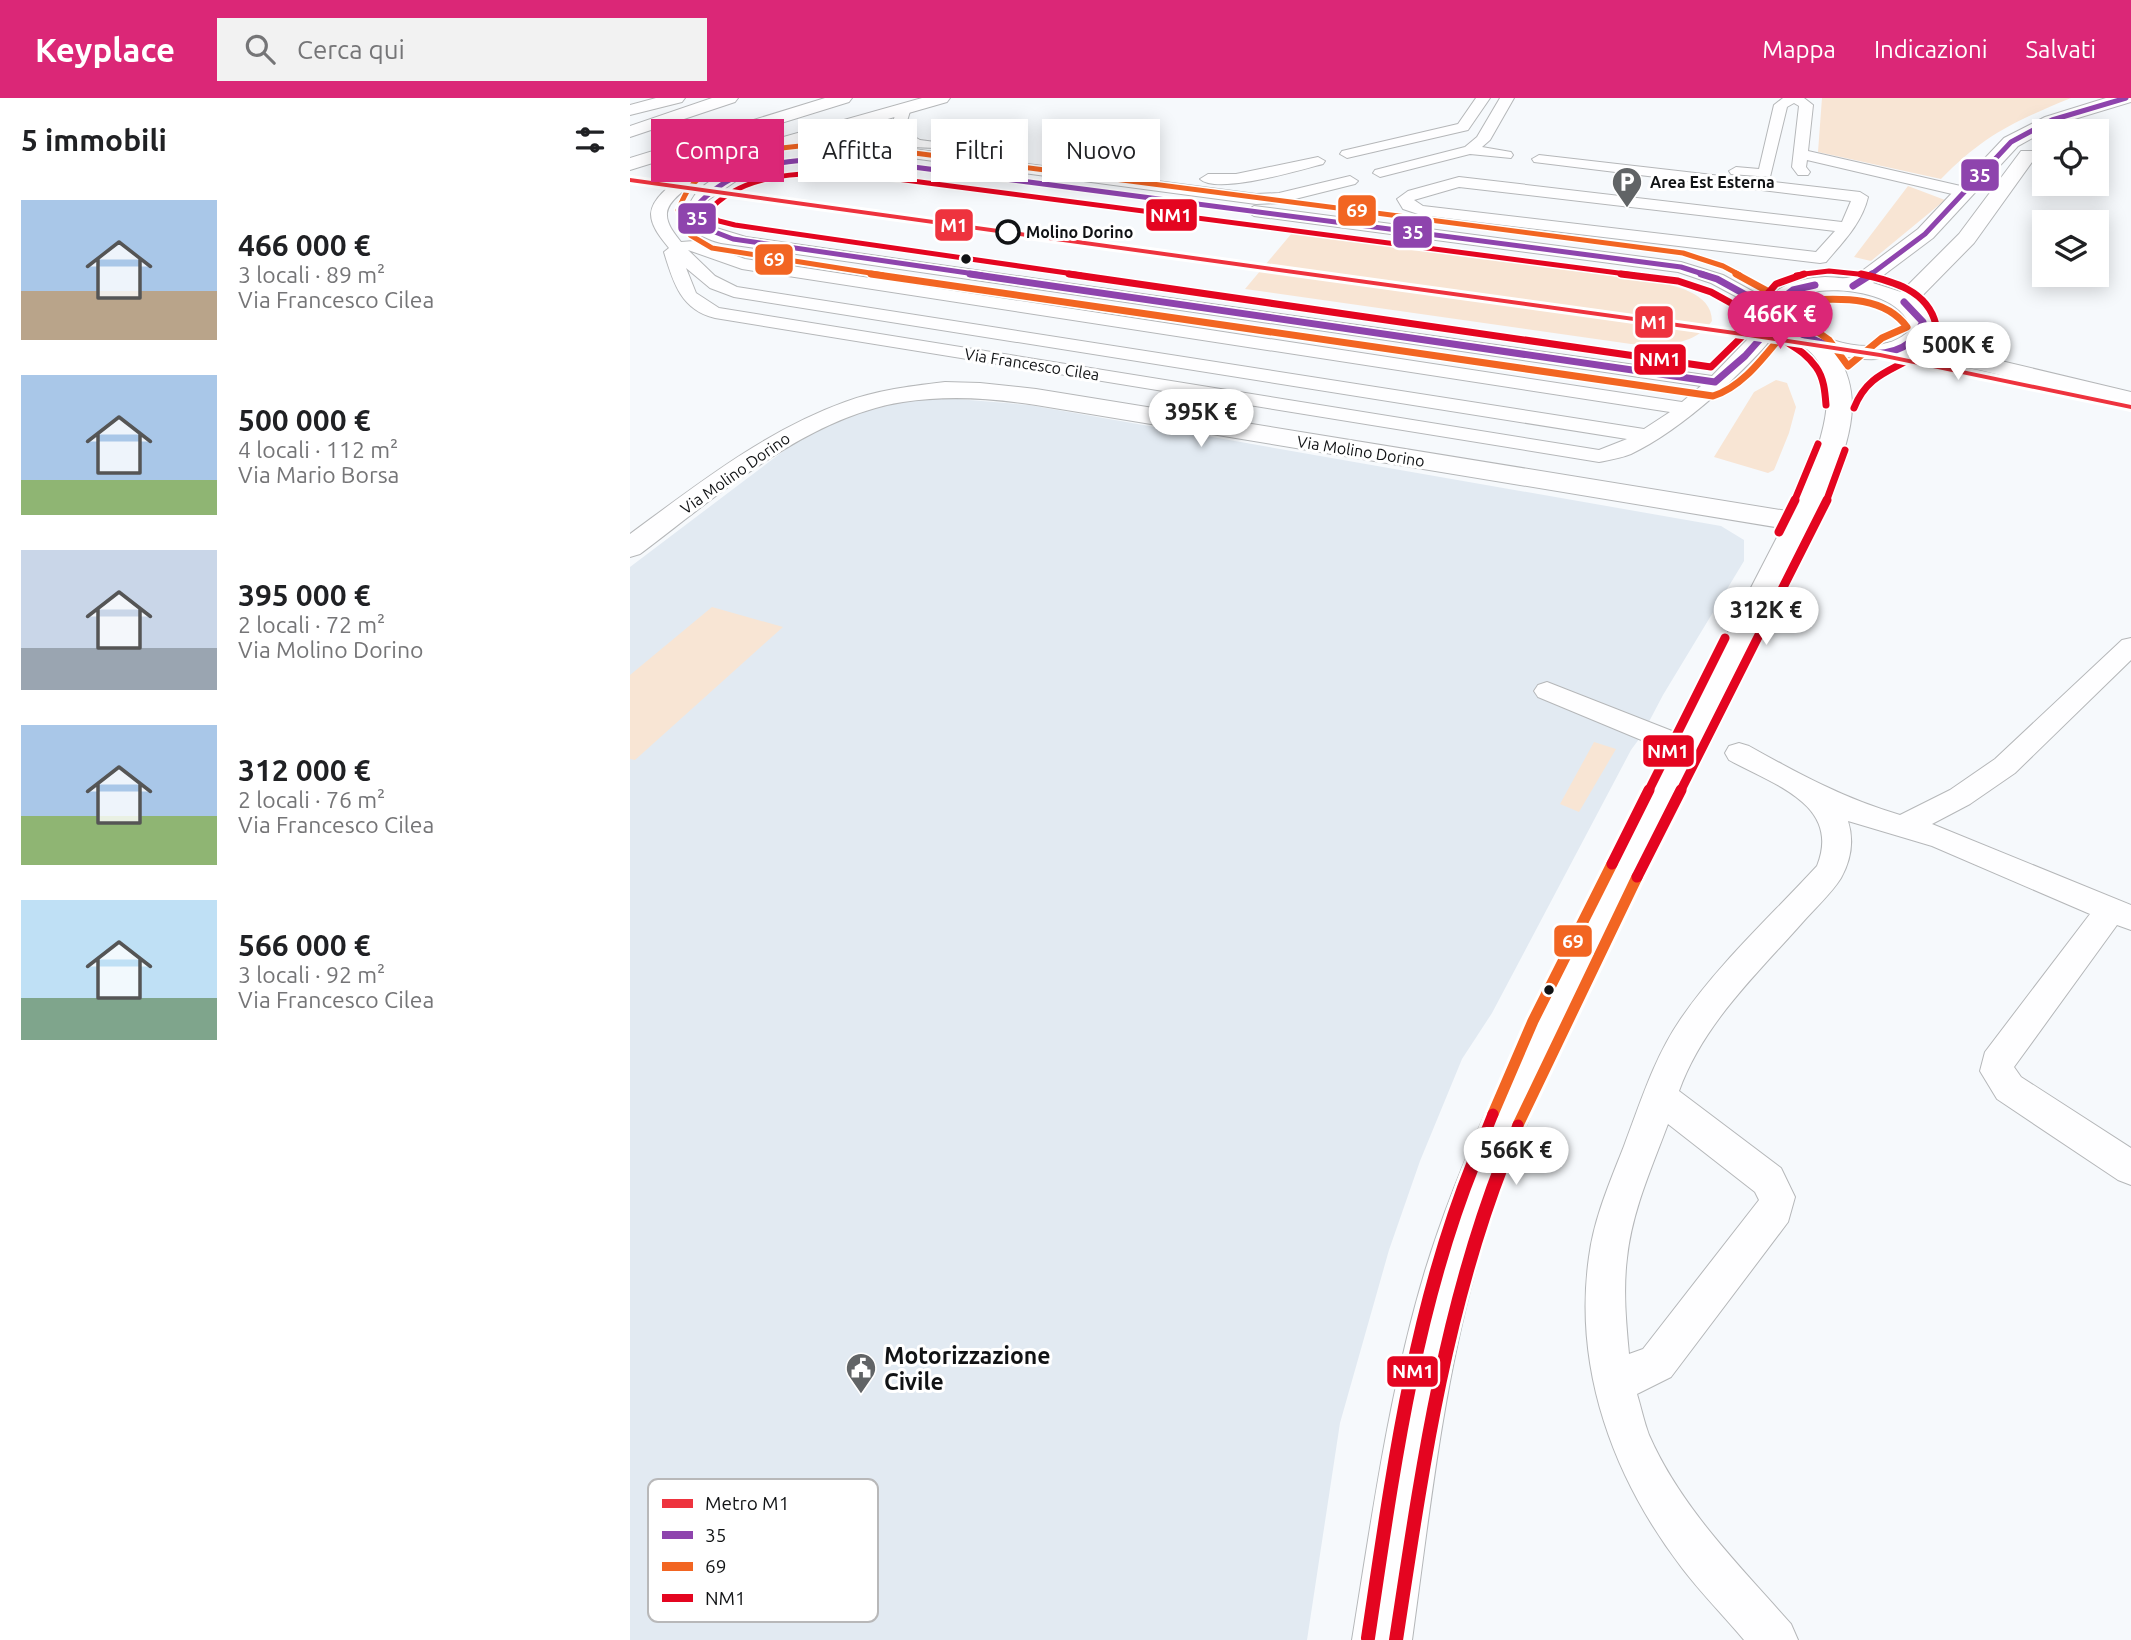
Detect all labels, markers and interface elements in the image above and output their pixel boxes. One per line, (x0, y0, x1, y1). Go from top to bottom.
search box (217, 18, 707, 81)
icon: search (241, 30, 279, 68)
text: Keyplace (35, 31, 175, 68)
text: Cerca qui (297, 35, 405, 64)
text: Mappa (1762, 36, 1836, 63)
text: Indicazioni (1874, 36, 1988, 63)
text: Salvati (2026, 36, 2096, 63)
chip: Compra (651, 119, 784, 182)
chip: Affitta (798, 119, 917, 182)
chip: Filtri (931, 119, 1028, 182)
chip: Nuovo (1042, 119, 1160, 182)
map controls (2032, 119, 2109, 287)
button: locate (2032, 119, 2109, 196)
icon: filters (571, 121, 609, 159)
text: 5 immobili (21, 123, 167, 157)
line badge: 35 (1960, 158, 2000, 192)
text: 35 (1969, 164, 1991, 186)
parking icon: Area Est Esterna (1610, 165, 1644, 209)
place label: Area Est Esterna (1650, 173, 1775, 191)
line badge: 69 (1337, 194, 1377, 227)
line badge: NM1 (1145, 198, 1198, 232)
text: 69 (1346, 199, 1368, 221)
line badge: 35 (677, 202, 717, 235)
text: NM1 (1150, 204, 1192, 226)
text: 35 (686, 207, 708, 229)
line badge: M1 (934, 208, 974, 242)
button: layers (2032, 210, 2109, 287)
text: M1 (940, 214, 968, 236)
line badge: 35 (1392, 215, 1433, 249)
marker: Molino Dorino (996, 220, 1020, 244)
text: 35 (1402, 221, 1424, 243)
place label: Molino Dorino (1026, 223, 1133, 241)
icon: home (77, 228, 161, 312)
text: 466 000 € (238, 228, 371, 262)
line badge: 69 (754, 243, 794, 276)
text: 69 (763, 248, 785, 270)
unlabelled marker (959, 252, 973, 266)
text: 3 locali · 89 m² (238, 262, 385, 287)
text: Via Francesco Cilea (238, 287, 434, 312)
pin: 466K € (1723, 292, 1837, 351)
text: 466K € (1744, 301, 1816, 326)
line badge: M1 (1634, 305, 1674, 339)
text: M1 (1640, 311, 1668, 333)
pin: 500K € (1901, 322, 2015, 382)
text: 500K € (1922, 332, 1994, 357)
line badge: NM1 (1633, 343, 1687, 376)
street label: Via Francesco Cilea (963, 344, 1101, 384)
text: NM1 (1639, 348, 1681, 370)
pin: 395K € (1144, 390, 1258, 449)
text: 395K € (1165, 399, 1237, 424)
icon: home (77, 403, 161, 487)
text: 500 000 € (238, 403, 371, 437)
street label: Via Molino Dorino (677, 429, 793, 517)
street label: Via Molino Dorino (1296, 432, 1426, 470)
text: 4 locali · 112 m² (238, 437, 398, 462)
text: Via Mario Borsa (238, 462, 399, 487)
icon: home (77, 578, 161, 662)
text: 395 000 € (238, 578, 371, 612)
pin: 312K € (1709, 588, 1823, 647)
text: 312K € (1730, 597, 1802, 622)
text: 2 locali · 72 m² (238, 612, 385, 637)
text: Via Molino Dorino (238, 637, 424, 662)
line badge: NM1 (1642, 734, 1695, 768)
text: NM1 (1647, 740, 1689, 762)
icon: home (77, 753, 161, 837)
text: 312 000 € (238, 753, 371, 787)
text: 2 locali · 76 m² (238, 787, 385, 812)
text: Via Francesco Cilea (238, 812, 434, 837)
line badge: 69 (1553, 924, 1593, 958)
icon: home (77, 928, 161, 1012)
text: 566 000 € (238, 928, 371, 962)
text: 69 (1562, 930, 1584, 952)
text: 3 locali · 92 m² (238, 962, 385, 987)
unlabelled marker (1542, 983, 1556, 997)
text: Via Francesco Cilea (238, 987, 434, 1012)
pin: 566K € (1459, 1128, 1573, 1187)
text: 566K € (1480, 1137, 1552, 1162)
place label: Motorizzazione Civile (884, 1343, 1051, 1394)
public building icon: Motorizzazione Civile (844, 1351, 878, 1395)
line badge: NM1 (1386, 1355, 1439, 1388)
text: NM1 (1392, 1360, 1434, 1382)
legend (648, 1479, 878, 1622)
text: Metro M1 (705, 1492, 789, 1514)
text: 35 (705, 1524, 726, 1546)
text: 69 (705, 1555, 726, 1577)
text: NM1 (705, 1587, 746, 1609)

